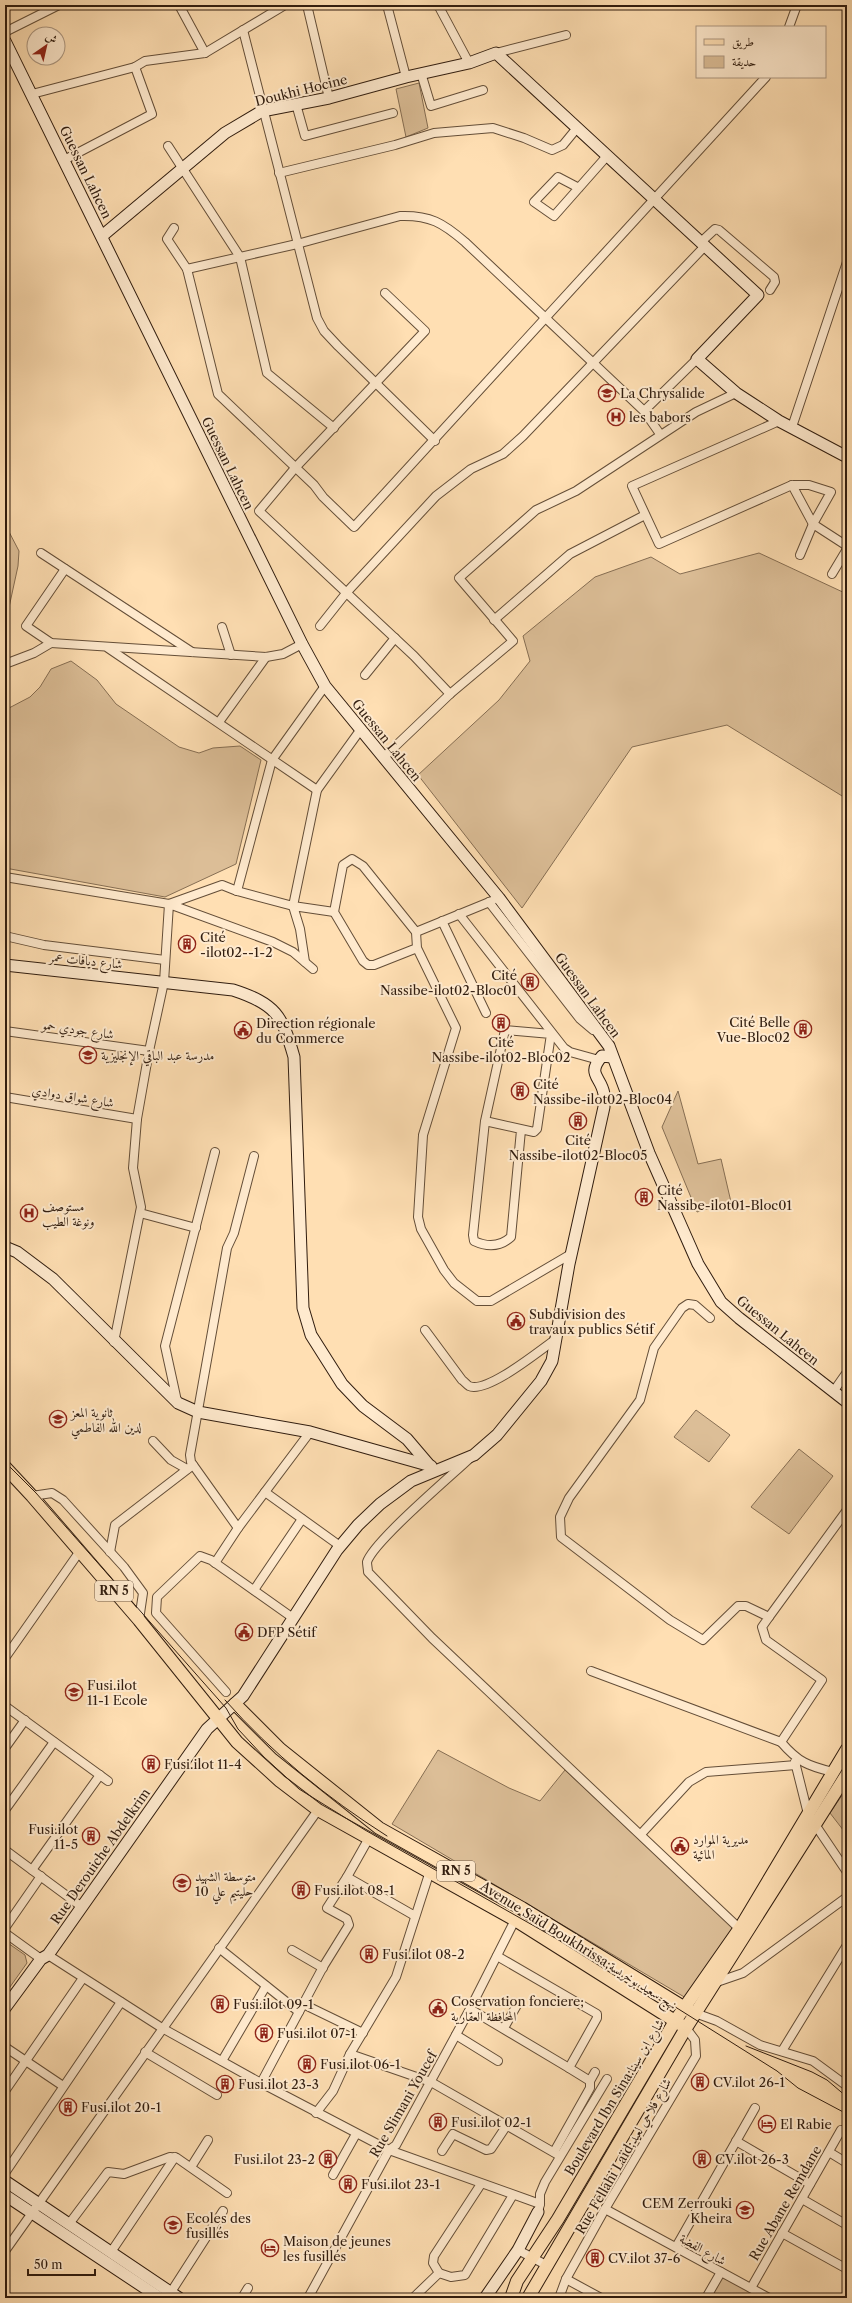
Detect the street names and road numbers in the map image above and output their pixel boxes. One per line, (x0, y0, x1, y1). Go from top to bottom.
street label: Doukhi Hocine (253, 71, 349, 109)
street label: Guessan Lahcen (57, 123, 115, 221)
street label: Guessan Lahcen (199, 414, 257, 512)
street label: Guessan Lahcen (349, 696, 425, 784)
street label: شارع ديافات عمر (46, 948, 123, 976)
street label: Guessan Lahcen (552, 949, 624, 1041)
street label: شارع جودي حمو (39, 1016, 115, 1046)
street label: شارع شواق دوادي (30, 1082, 115, 1114)
street label: Guessan Lahcen (734, 1292, 822, 1368)
road number: RN 5 (95, 1581, 133, 1601)
street label: Rue Derouiche Abdelkrim (47, 1785, 153, 1927)
road number: RN 5 (437, 1861, 475, 1881)
street label: Avenue Saïd Boukhrissa;نهج سعيد بوخريسة (475, 1877, 680, 2016)
street label: Boulevard Ibn Sina:شارع ابن سينا (561, 2016, 671, 2180)
street label: Rue Slimani Youcef (366, 2047, 441, 2160)
street label: Rue Fellahi Laïd;شارع فلاحي لعيد (572, 2075, 678, 2239)
street label: Rue Abane Remdane (746, 2143, 824, 2263)
street label: شارع الفضة (675, 2230, 729, 2272)

